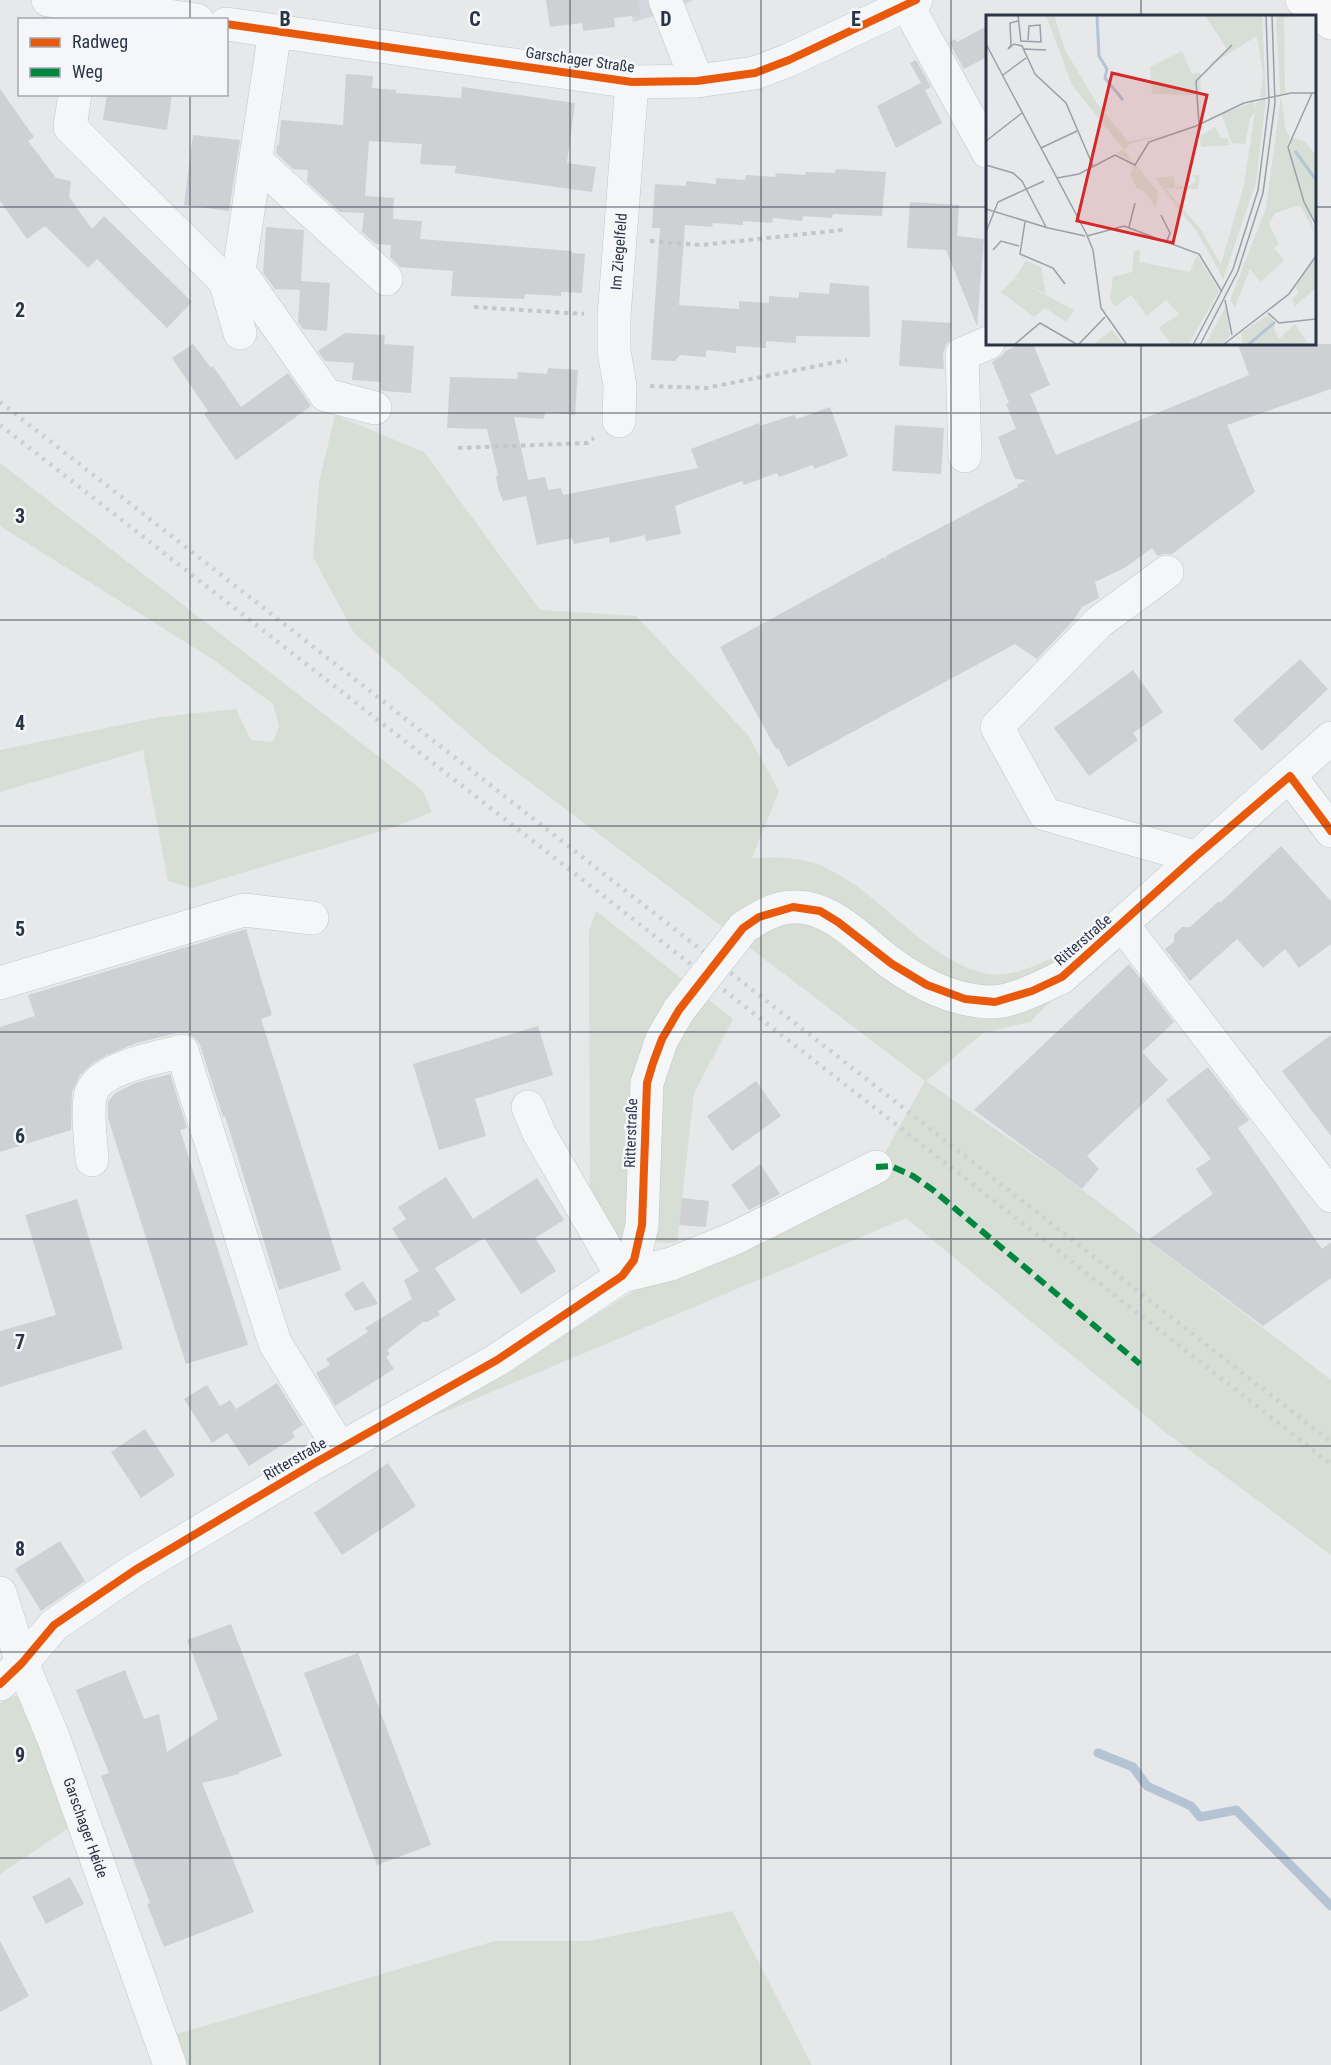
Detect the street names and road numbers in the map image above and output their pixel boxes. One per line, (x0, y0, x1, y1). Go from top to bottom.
street label: Garschager Straße (524, 43, 636, 77)
street label: Im Ziegelfeld (607, 213, 631, 291)
street label: Ritterstraße (1051, 910, 1115, 970)
street label: Ritterstraße (621, 1098, 641, 1168)
street label: Ritterstraße (260, 1434, 330, 1484)
street label: Garschager Heide (59, 1775, 112, 1881)

